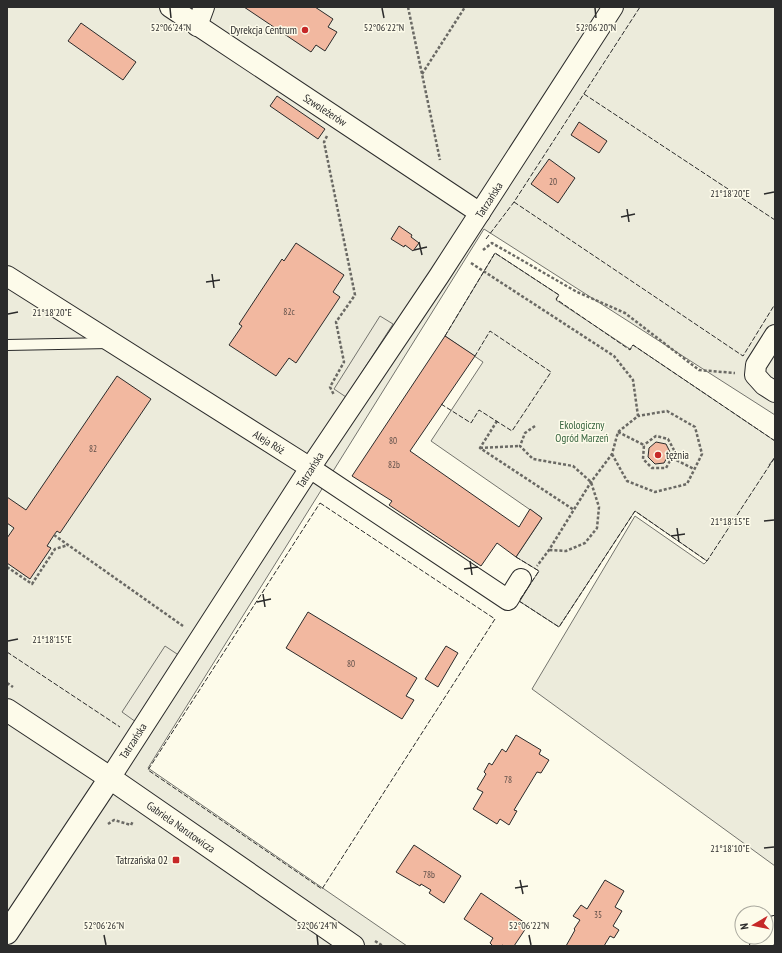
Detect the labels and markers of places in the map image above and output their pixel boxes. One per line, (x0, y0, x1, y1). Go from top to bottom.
place label: Dyrekcja Centrum (230, 23, 297, 37)
marker: Dyrekcja Centrum (300, 25, 310, 35)
place label: tężnia (666, 448, 689, 462)
marker: tężnia (653, 450, 663, 460)
place label: Tatrzańska 02 (116, 853, 168, 867)
marker: Tatrzańska 02 (171, 855, 181, 865)

